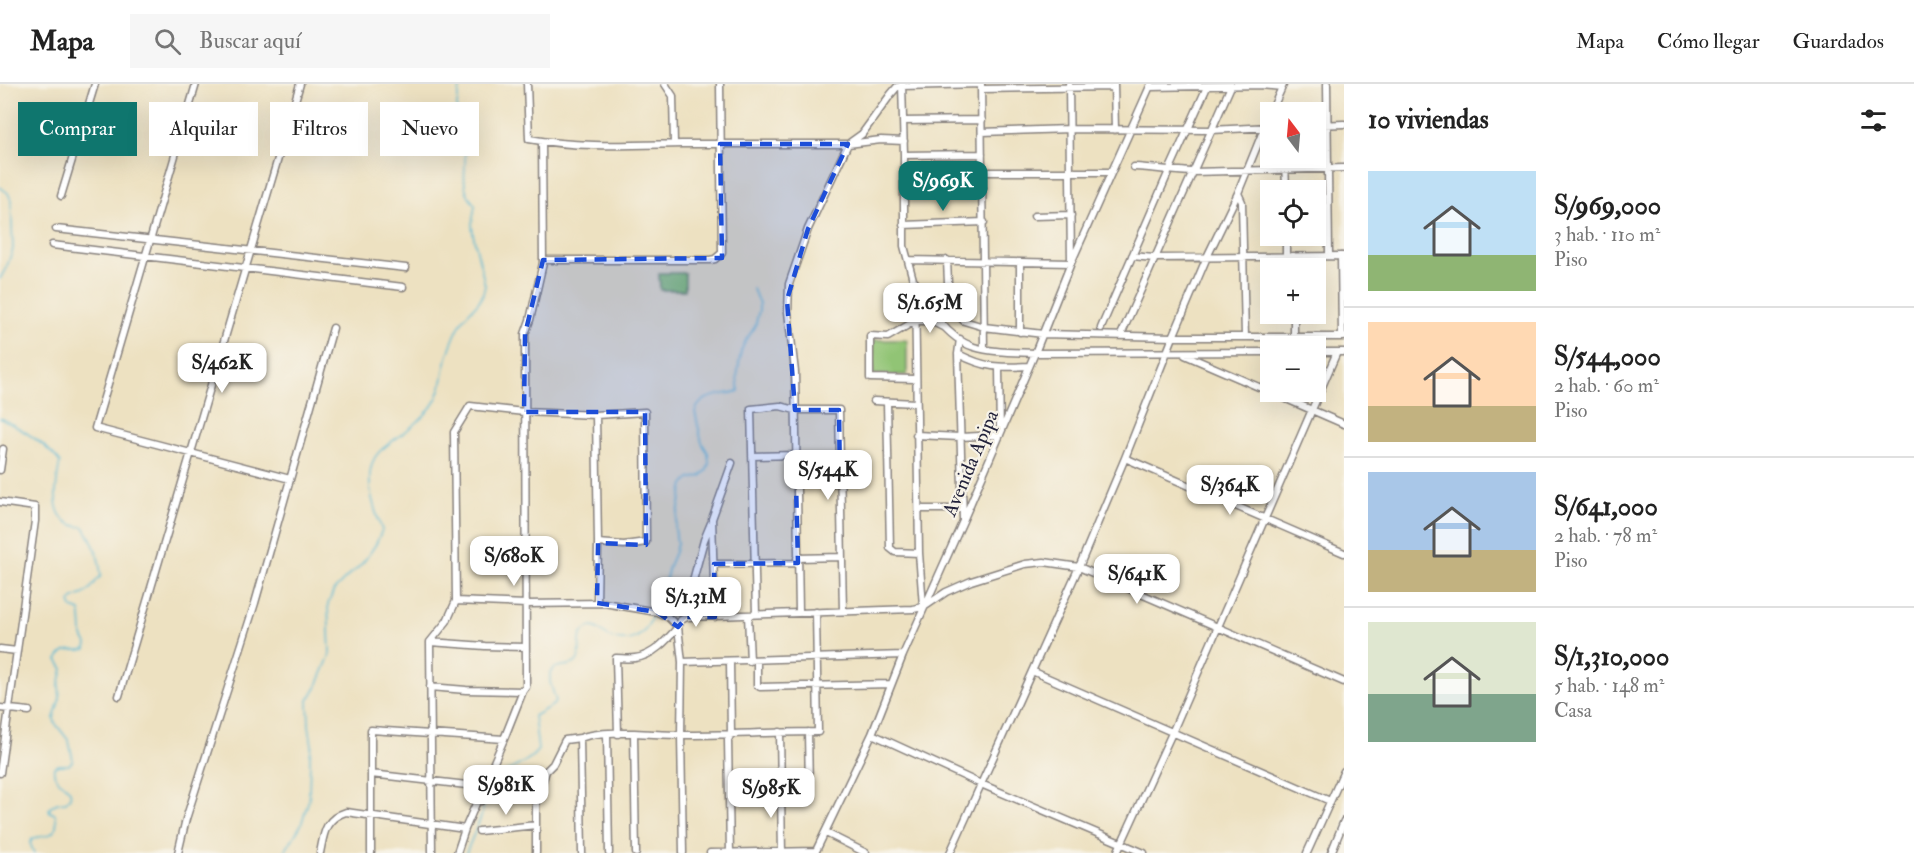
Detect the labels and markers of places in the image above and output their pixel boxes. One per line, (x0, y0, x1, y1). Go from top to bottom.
pin: S/969K (894, 161, 992, 212)
pin: S/1.65M (875, 283, 985, 334)
pin: S/462K (173, 343, 271, 394)
pin: S/544K (779, 450, 877, 501)
pin: S/364K (1181, 465, 1279, 516)
pin: S/680K (465, 536, 563, 587)
pin: S/641K (1088, 554, 1186, 605)
pin: S/1.31M (641, 577, 751, 628)
pin: S/981K (457, 765, 555, 816)
pin: S/985K (722, 768, 820, 819)

